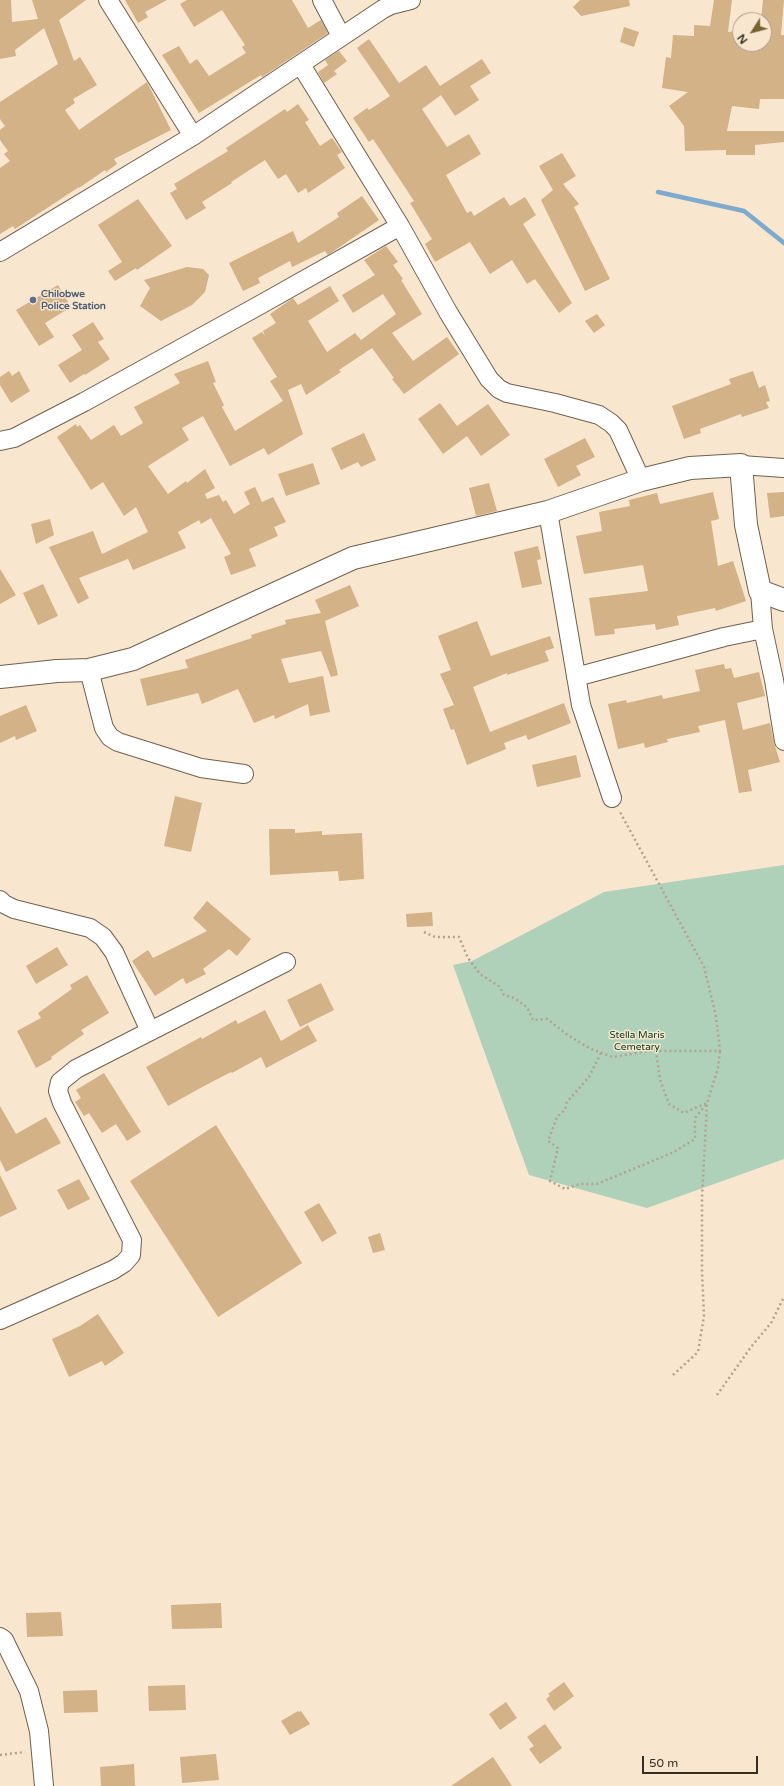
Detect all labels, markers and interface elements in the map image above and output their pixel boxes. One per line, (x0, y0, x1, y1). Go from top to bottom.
north arrow (732, 12, 772, 52)
text: N (735, 31, 751, 46)
place label: Chilobwe Police Station (41, 288, 106, 312)
marker: Chilobwe Police Station (28, 295, 38, 305)
park label: Stella Maris Cemetary (610, 1029, 664, 1052)
scale bar (644, 1748, 760, 1774)
text: 50 m (649, 1756, 678, 1770)

